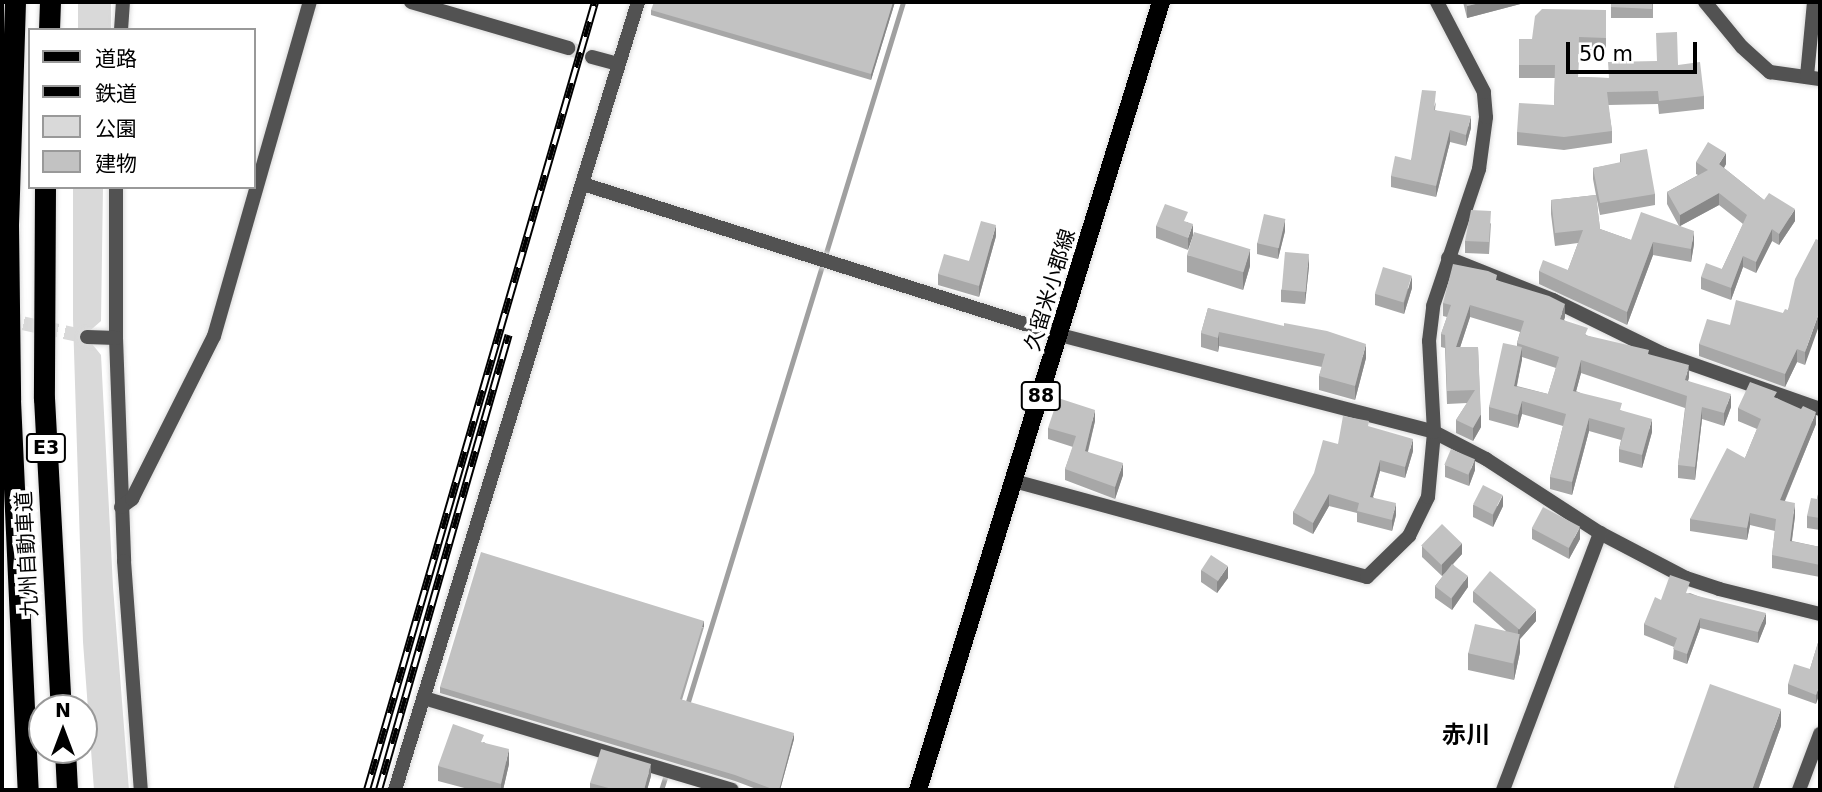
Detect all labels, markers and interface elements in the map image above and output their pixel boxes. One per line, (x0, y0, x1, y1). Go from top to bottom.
legend (28, 28, 256, 189)
scale bar (1570, 28, 1701, 72)
text: 50 m (1579, 42, 1633, 66)
text: 道路 (95, 47, 137, 71)
text: 鉄道 (95, 82, 137, 106)
text: 公園 (95, 117, 137, 141)
text: 建物 (95, 152, 137, 176)
street label: 久留米小郡線 (1020, 226, 1080, 354)
road number: 88 (1020, 380, 1062, 412)
road number: E3 (25, 432, 67, 463)
street label: 九州自動車道 (11, 490, 43, 618)
north arrow (28, 694, 98, 764)
text: N (55, 699, 71, 721)
district label: 赤川 (1442, 722, 1490, 750)

